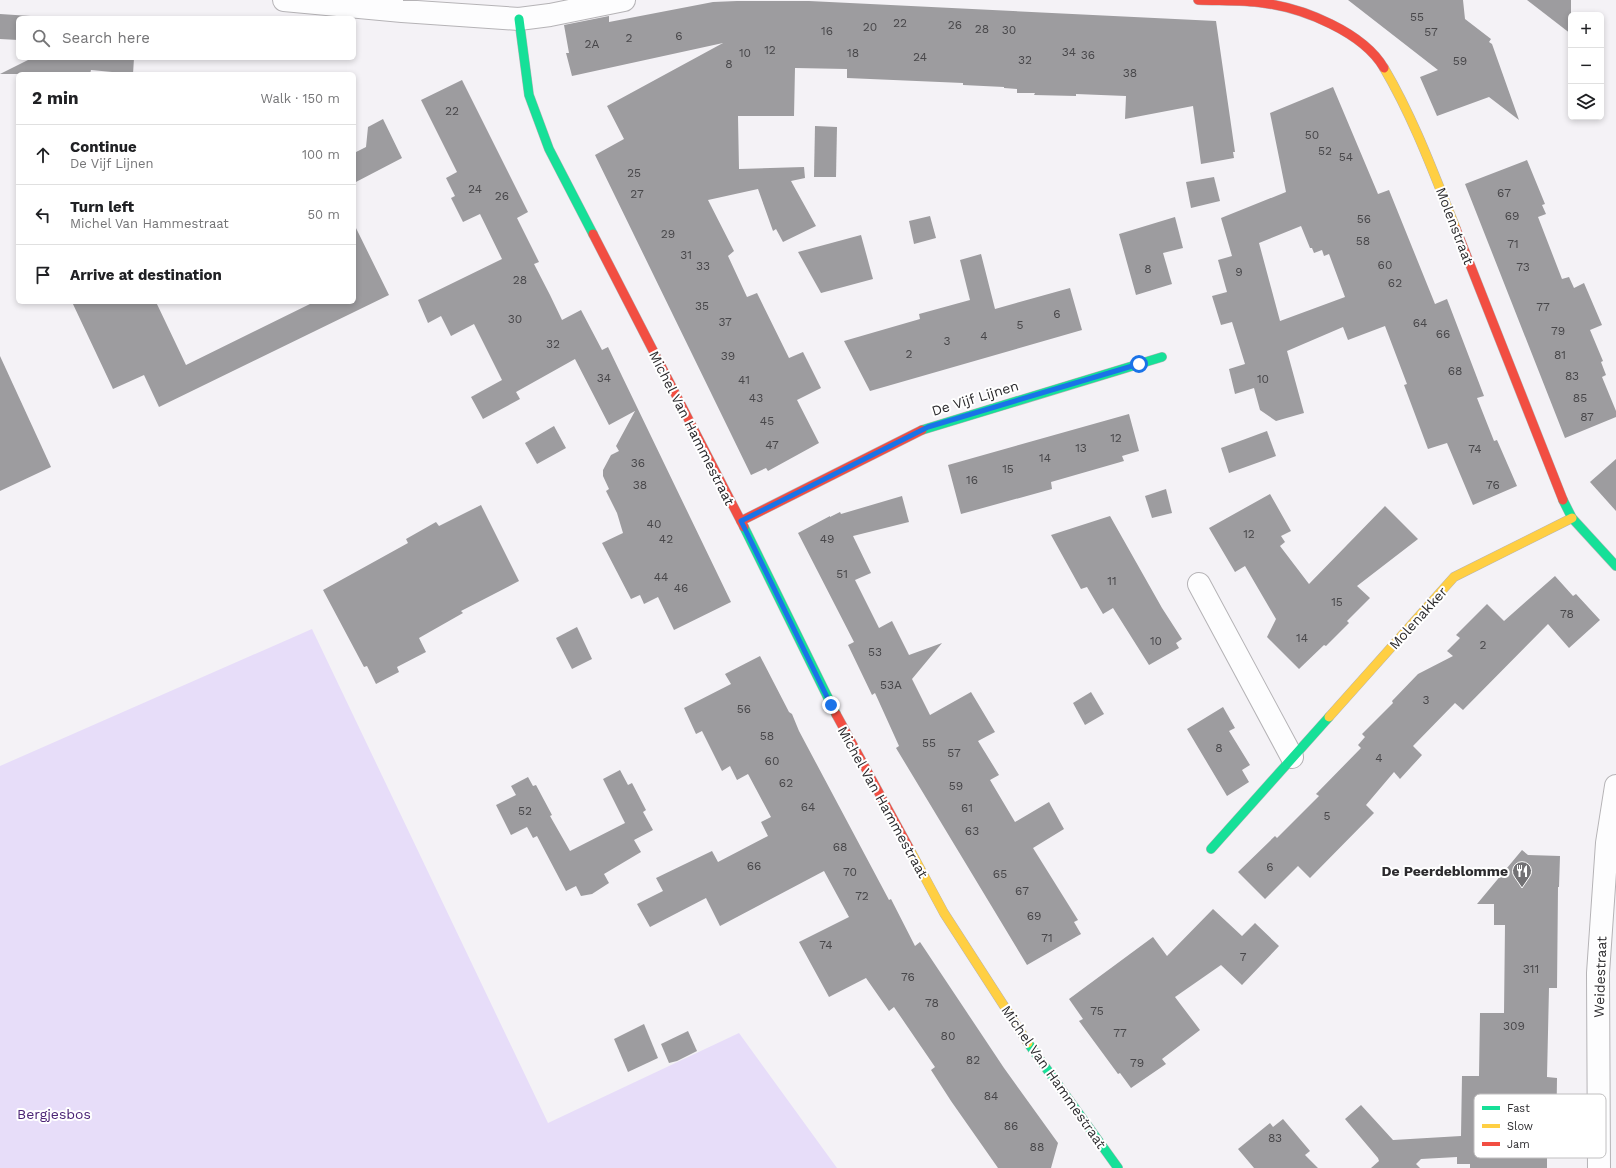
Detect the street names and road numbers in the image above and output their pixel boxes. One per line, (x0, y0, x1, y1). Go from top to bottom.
street label: Molenstraat (1433, 185, 1477, 267)
street label: Michel Van Hammestraat (646, 348, 738, 508)
street label: De Vijf Lijnen (930, 377, 1020, 419)
street label: Molenakker (1386, 583, 1450, 653)
street label: Michel Van Hammestraat (835, 723, 932, 881)
street label: Weidestraat (1591, 936, 1609, 1018)
street label: Michel Van Hammestraat (998, 1002, 1110, 1152)

